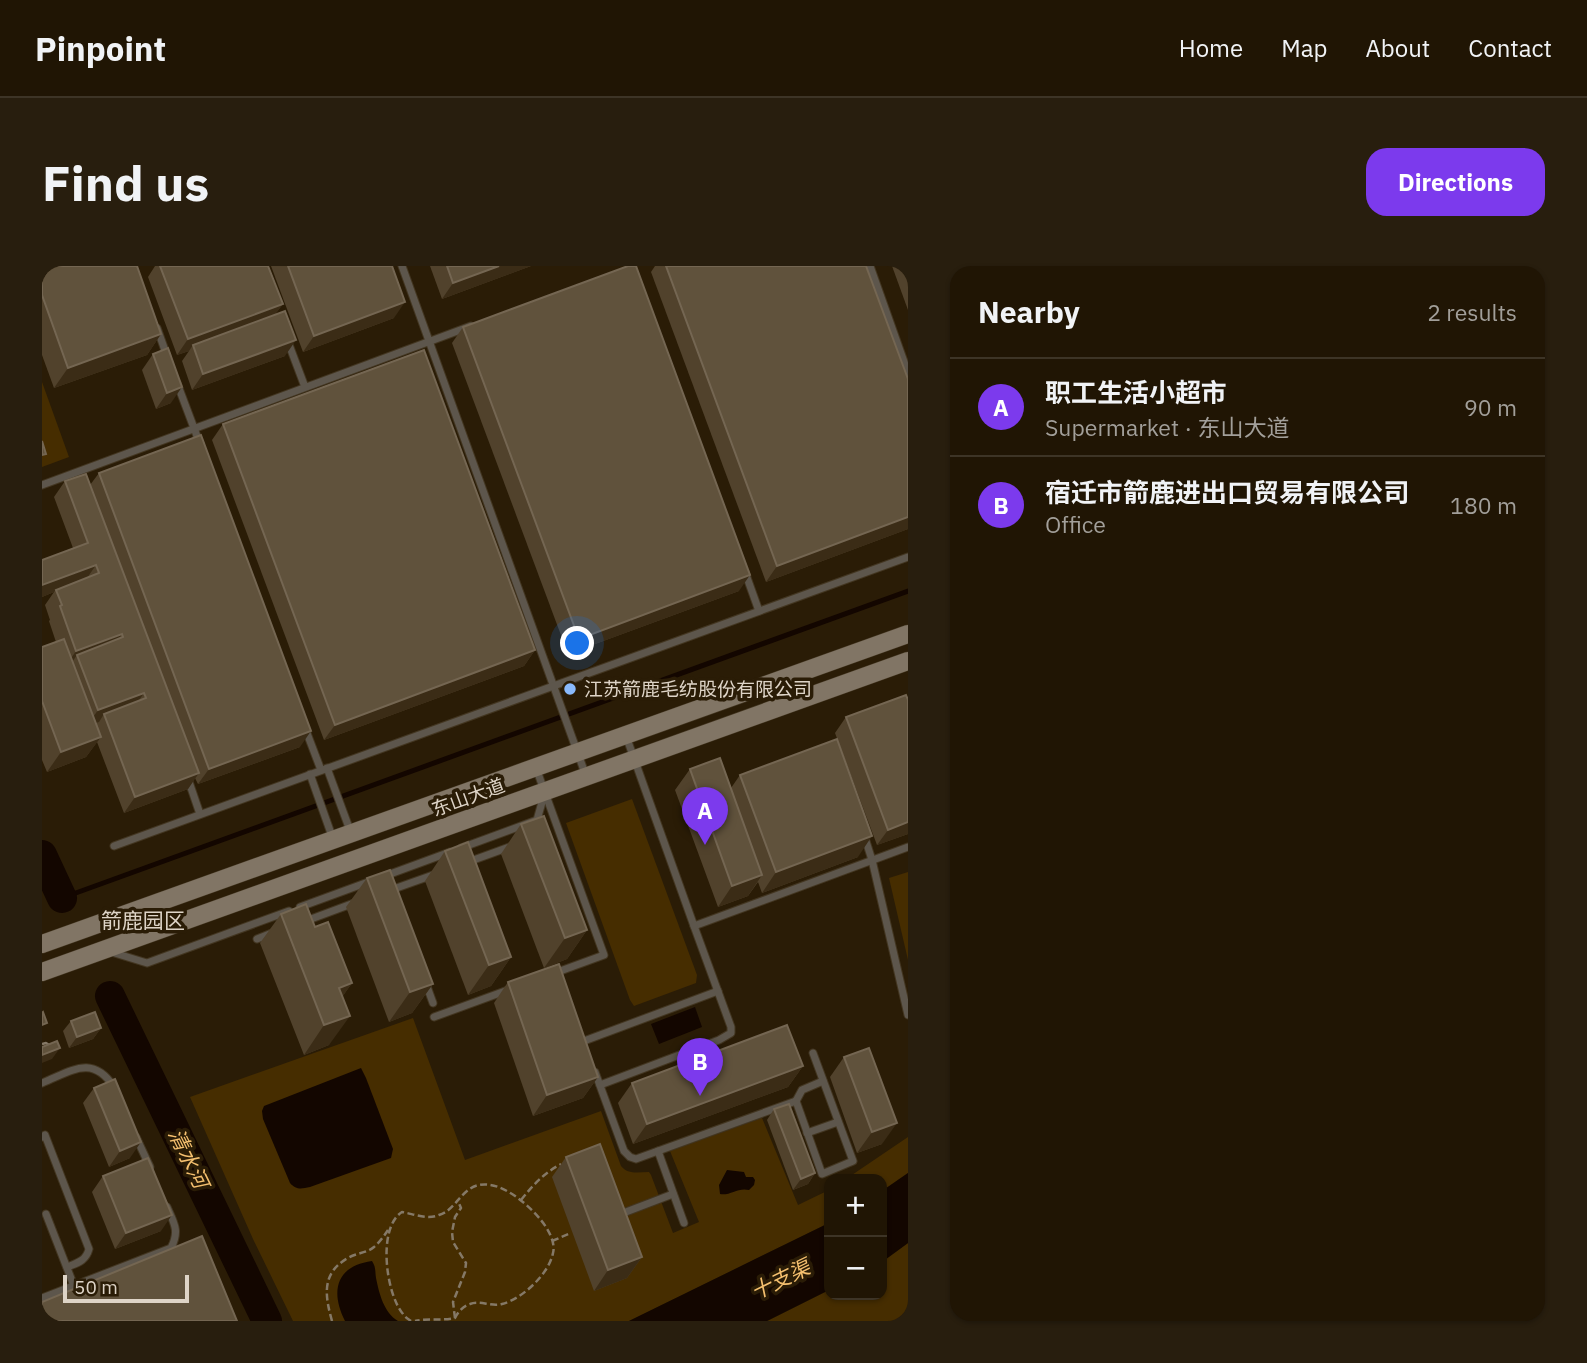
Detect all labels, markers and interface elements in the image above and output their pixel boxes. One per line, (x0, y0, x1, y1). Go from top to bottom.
text: Pinpoint (35, 27, 166, 70)
text: Home (1179, 32, 1243, 64)
text: Map (1281, 32, 1327, 64)
text: About (1365, 32, 1430, 64)
text: Contact (1468, 32, 1552, 64)
button: Directions (1366, 148, 1545, 216)
text: Find us (42, 151, 209, 214)
text: Nearby (978, 292, 1080, 331)
text: 2 results (1427, 297, 1517, 327)
text: 职工生活小超市 (1045, 375, 1227, 409)
text: A (993, 392, 1009, 422)
text: 90 m (1464, 392, 1517, 422)
text: Supermarket · 东山大道 (1045, 412, 1289, 442)
text: 宿迁市箭鹿进出口贸易有限公司 (1045, 475, 1409, 509)
text: B (993, 490, 1009, 520)
text: 180 m (1450, 490, 1517, 520)
text: Office (1045, 509, 1106, 539)
your location (560, 626, 594, 660)
place label: 江苏箭鹿毛纺股份有限公司 (584, 677, 812, 701)
marker: 江苏箭鹿毛纺股份有限公司 (562, 681, 578, 697)
street label: 东山大道 (428, 773, 508, 821)
pin: A (682, 787, 728, 845)
district label: 箭鹿园区 (101, 906, 185, 934)
pin: B (677, 1038, 723, 1096)
water label: 清水河 (163, 1124, 217, 1196)
map controls (824, 1174, 887, 1300)
button: + (824, 1174, 887, 1237)
button: − (824, 1237, 887, 1300)
water label: 十支渠 (746, 1251, 817, 1305)
scale bar (63, 1272, 189, 1304)
text: 50 m (74, 1275, 118, 1299)

